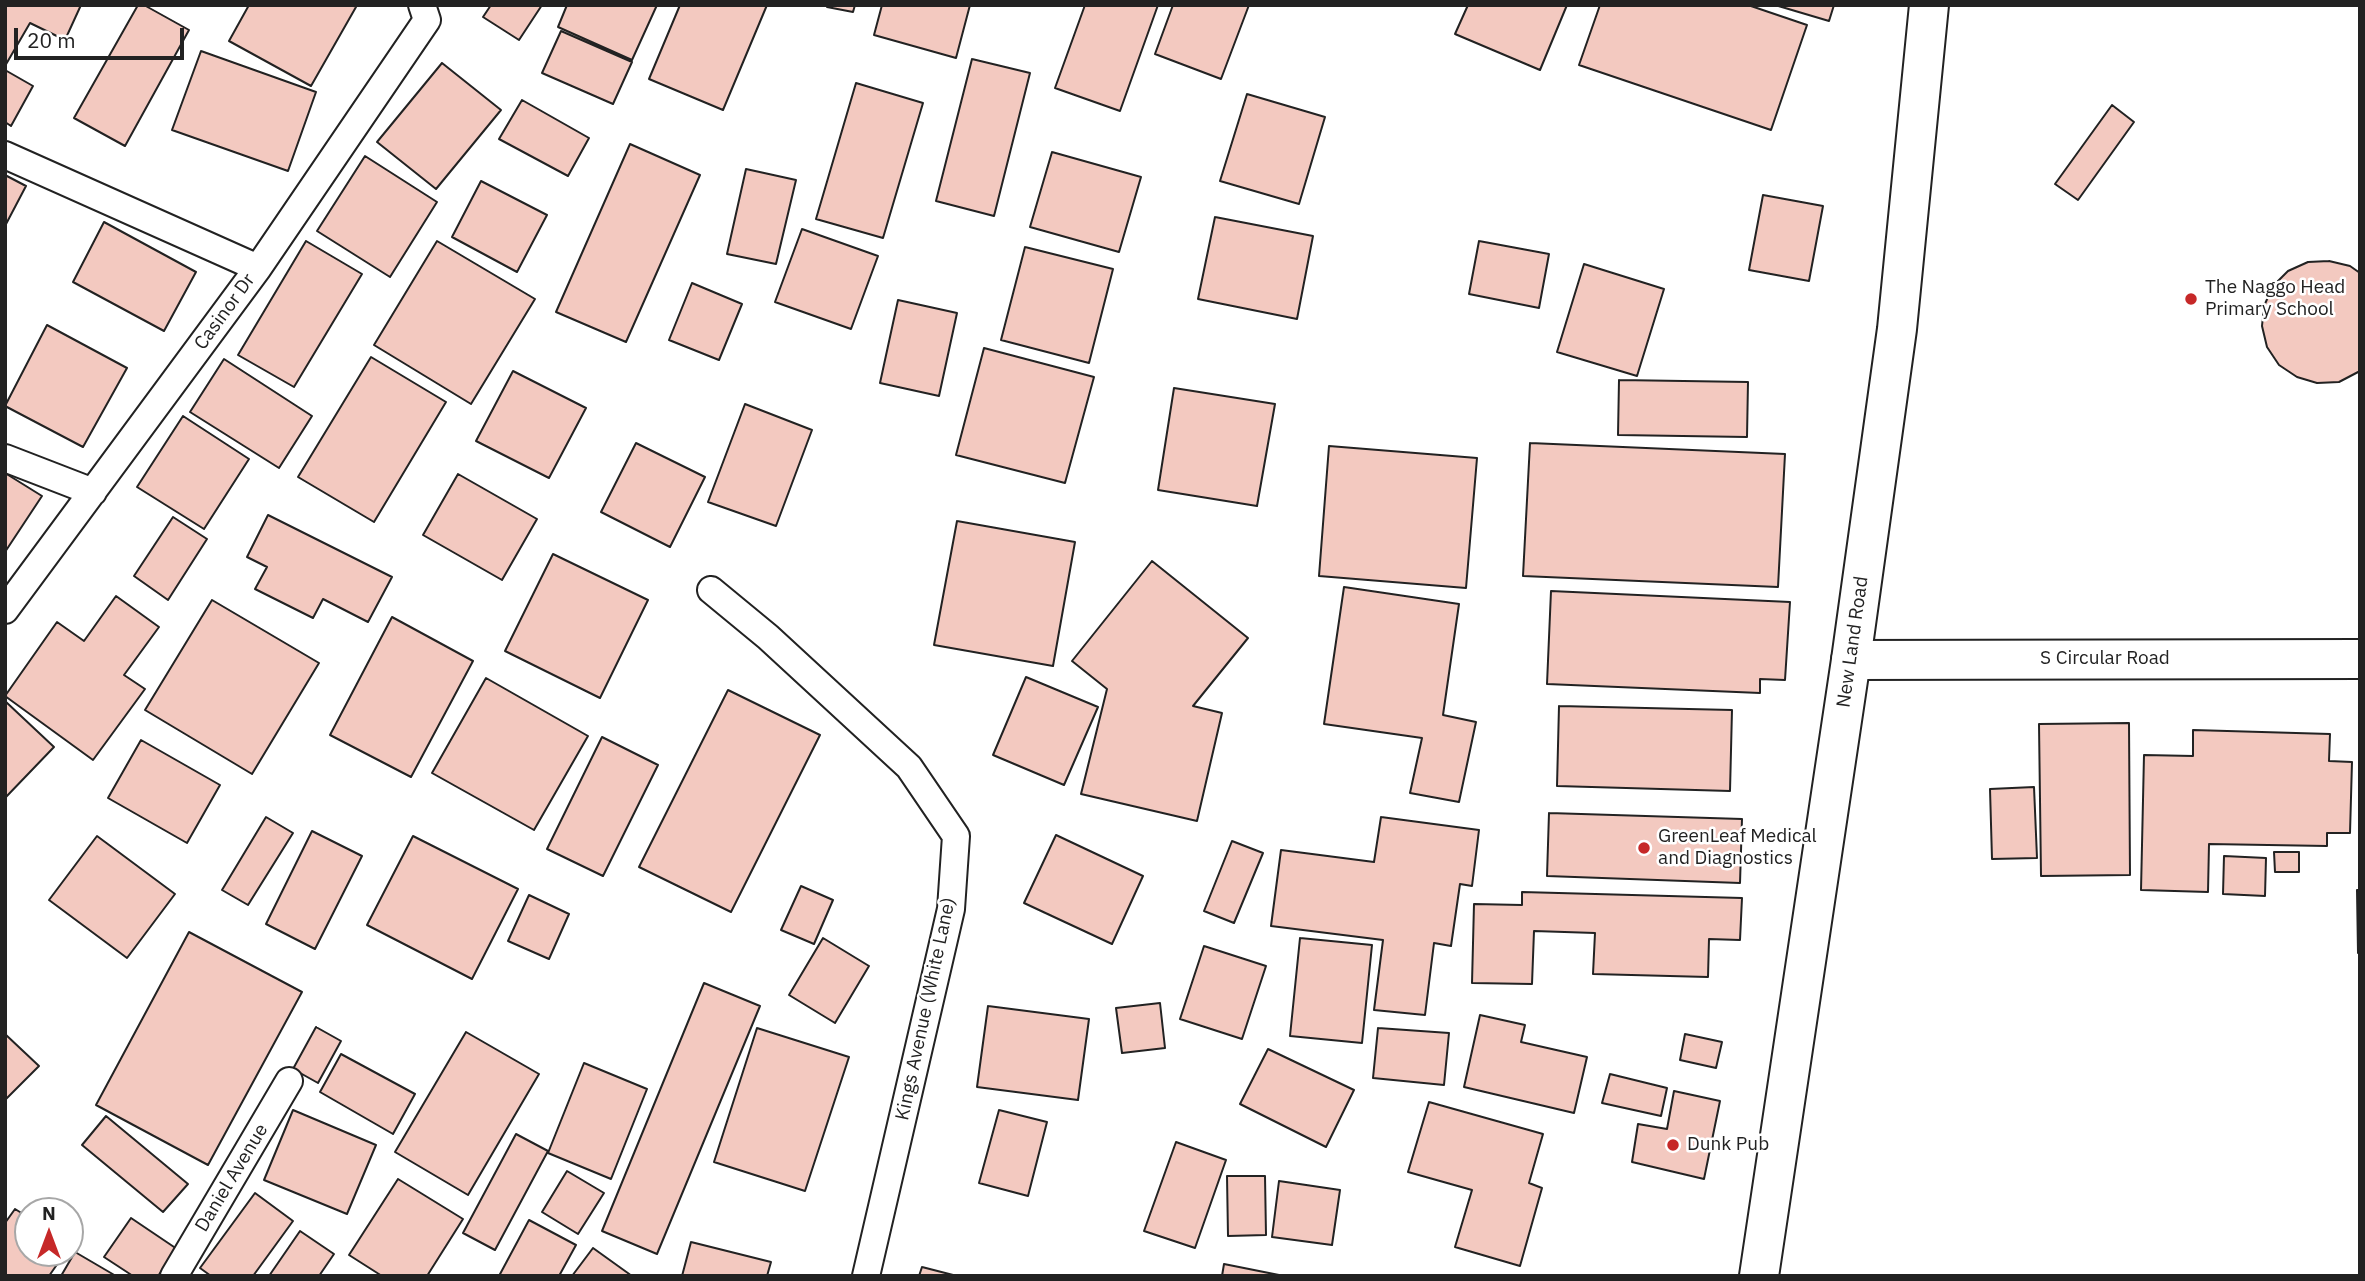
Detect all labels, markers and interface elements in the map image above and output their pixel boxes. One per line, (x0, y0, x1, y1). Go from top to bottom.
scale bar (18, 14, 187, 58)
text: 20 m (27, 26, 76, 54)
street label: Casinor Dr (190, 269, 260, 355)
place label: The Naggo Head Primary School (2205, 277, 2345, 321)
marker: The Naggo Head Primary School (2183, 291, 2199, 307)
street label: New Land Road (1832, 575, 1874, 709)
street label: S Circular Road (2040, 648, 2170, 670)
place label: GreenLeaf Medical and Diagnostics (1658, 826, 1817, 870)
marker: GreenLeaf Medical and Diagnostics (1636, 840, 1652, 856)
street label: Kings Avenue (White Lane) (891, 895, 961, 1123)
street label: Daniel Avenue (191, 1120, 273, 1236)
place label: Dunk Pub (1687, 1134, 1769, 1156)
marker: Dunk Pub (1665, 1137, 1681, 1153)
north arrow (14, 1197, 84, 1267)
text: N (42, 1201, 56, 1225)

